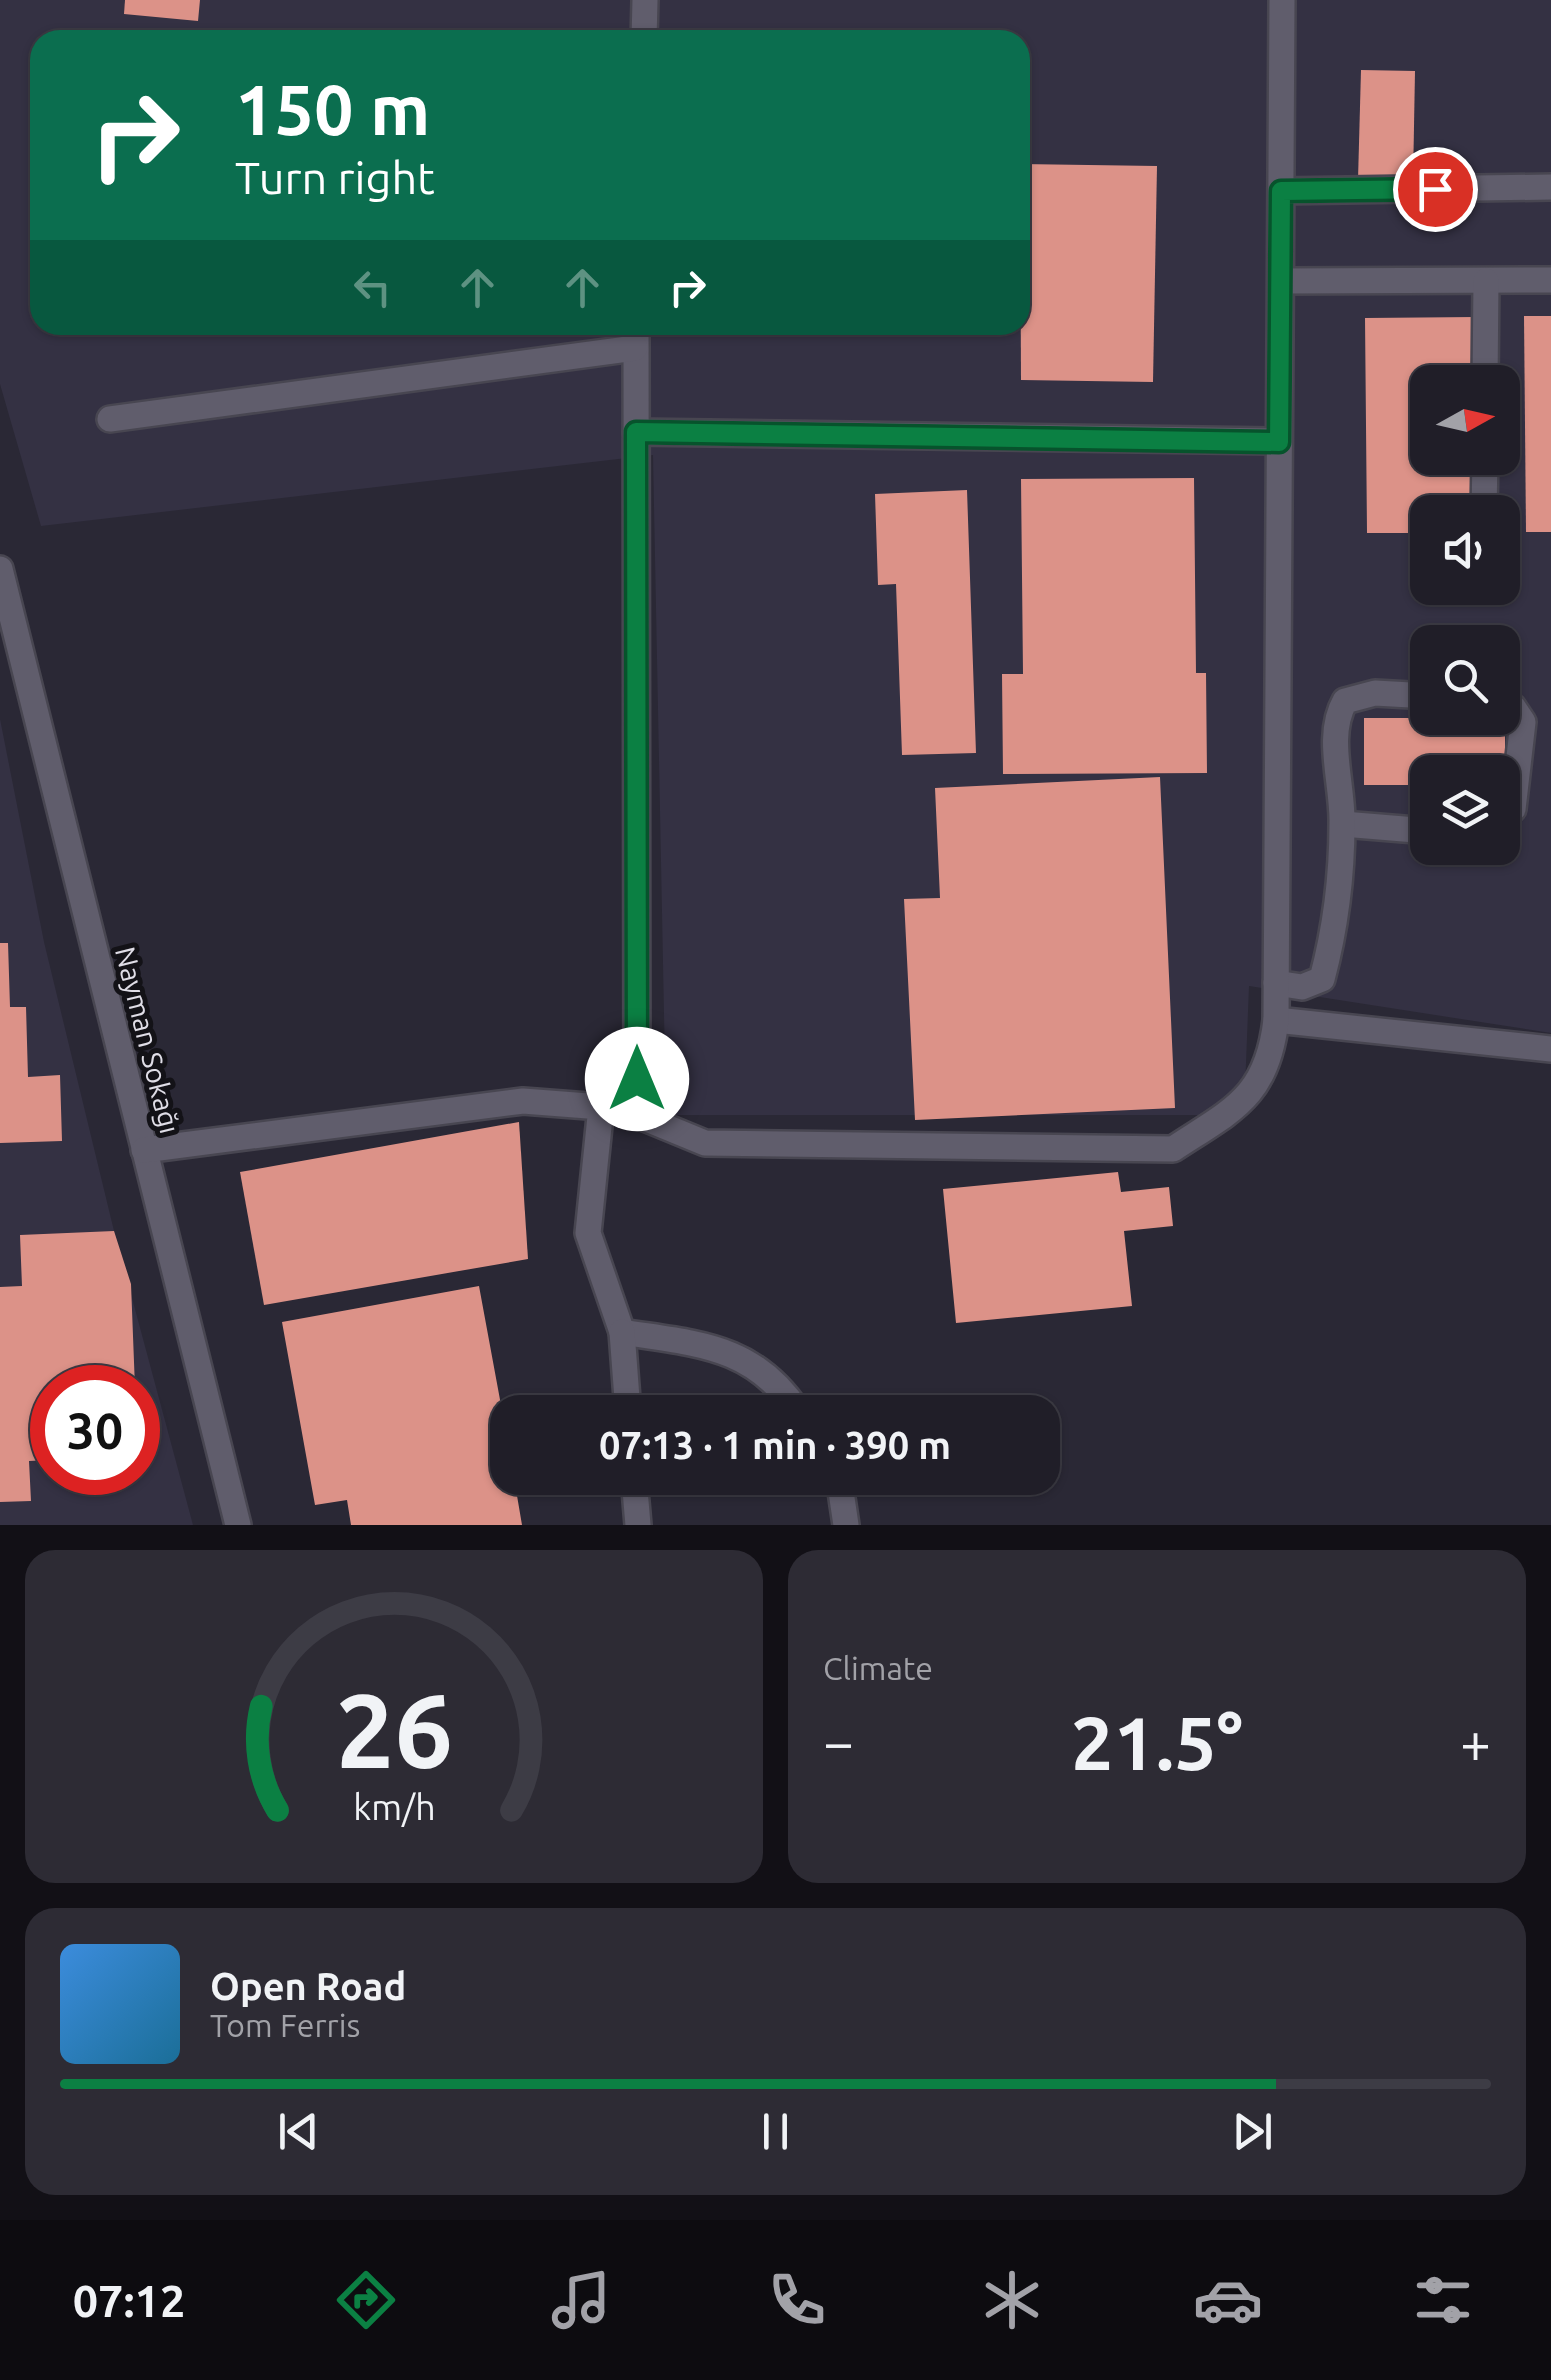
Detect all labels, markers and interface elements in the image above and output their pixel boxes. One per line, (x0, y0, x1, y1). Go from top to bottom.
icon: right (70, 70, 200, 200)
text: 150 m (235, 70, 430, 148)
pin (1393, 147, 1478, 232)
text: Turn right (235, 152, 435, 203)
icon: arrive (1408, 162, 1463, 217)
icon: left (345, 260, 400, 315)
icon: ahead (450, 260, 505, 315)
icon: ahead (555, 260, 610, 315)
icon: right (660, 260, 715, 315)
north arrow (1410, 365, 1520, 475)
map controls (1410, 365, 1520, 865)
button: sound (1410, 495, 1520, 605)
button: search (1410, 625, 1520, 735)
button: layers (1410, 755, 1520, 865)
street label: Nayman Sokağı (110, 943, 186, 1137)
position arrow (585, 1027, 689, 1131)
speed limit sign: 30 (30, 1365, 160, 1495)
text: 07:13 · 1 min · 390 m (599, 1424, 951, 1466)
text: Climate (823, 1650, 933, 1686)
text: 26 (335, 1671, 453, 1788)
text: 21.5° (1071, 1700, 1243, 1784)
text: − (823, 1711, 854, 1772)
text: + (1460, 1711, 1491, 1772)
text: km/h (353, 1787, 435, 1827)
text: Open Road (210, 1965, 406, 2007)
text: Tom Ferris (210, 2007, 360, 2043)
icon: previous (271, 2104, 326, 2159)
icon: pause (748, 2104, 803, 2159)
icon: next (1225, 2104, 1280, 2159)
icon: directions (331, 2265, 401, 2335)
icon: music (546, 2265, 616, 2335)
icon: phone (762, 2265, 832, 2335)
icon: climate (977, 2265, 1047, 2335)
icon: car (1193, 2265, 1263, 2335)
icon: filters (1408, 2265, 1478, 2335)
text: 07:12 (73, 2275, 185, 2326)

